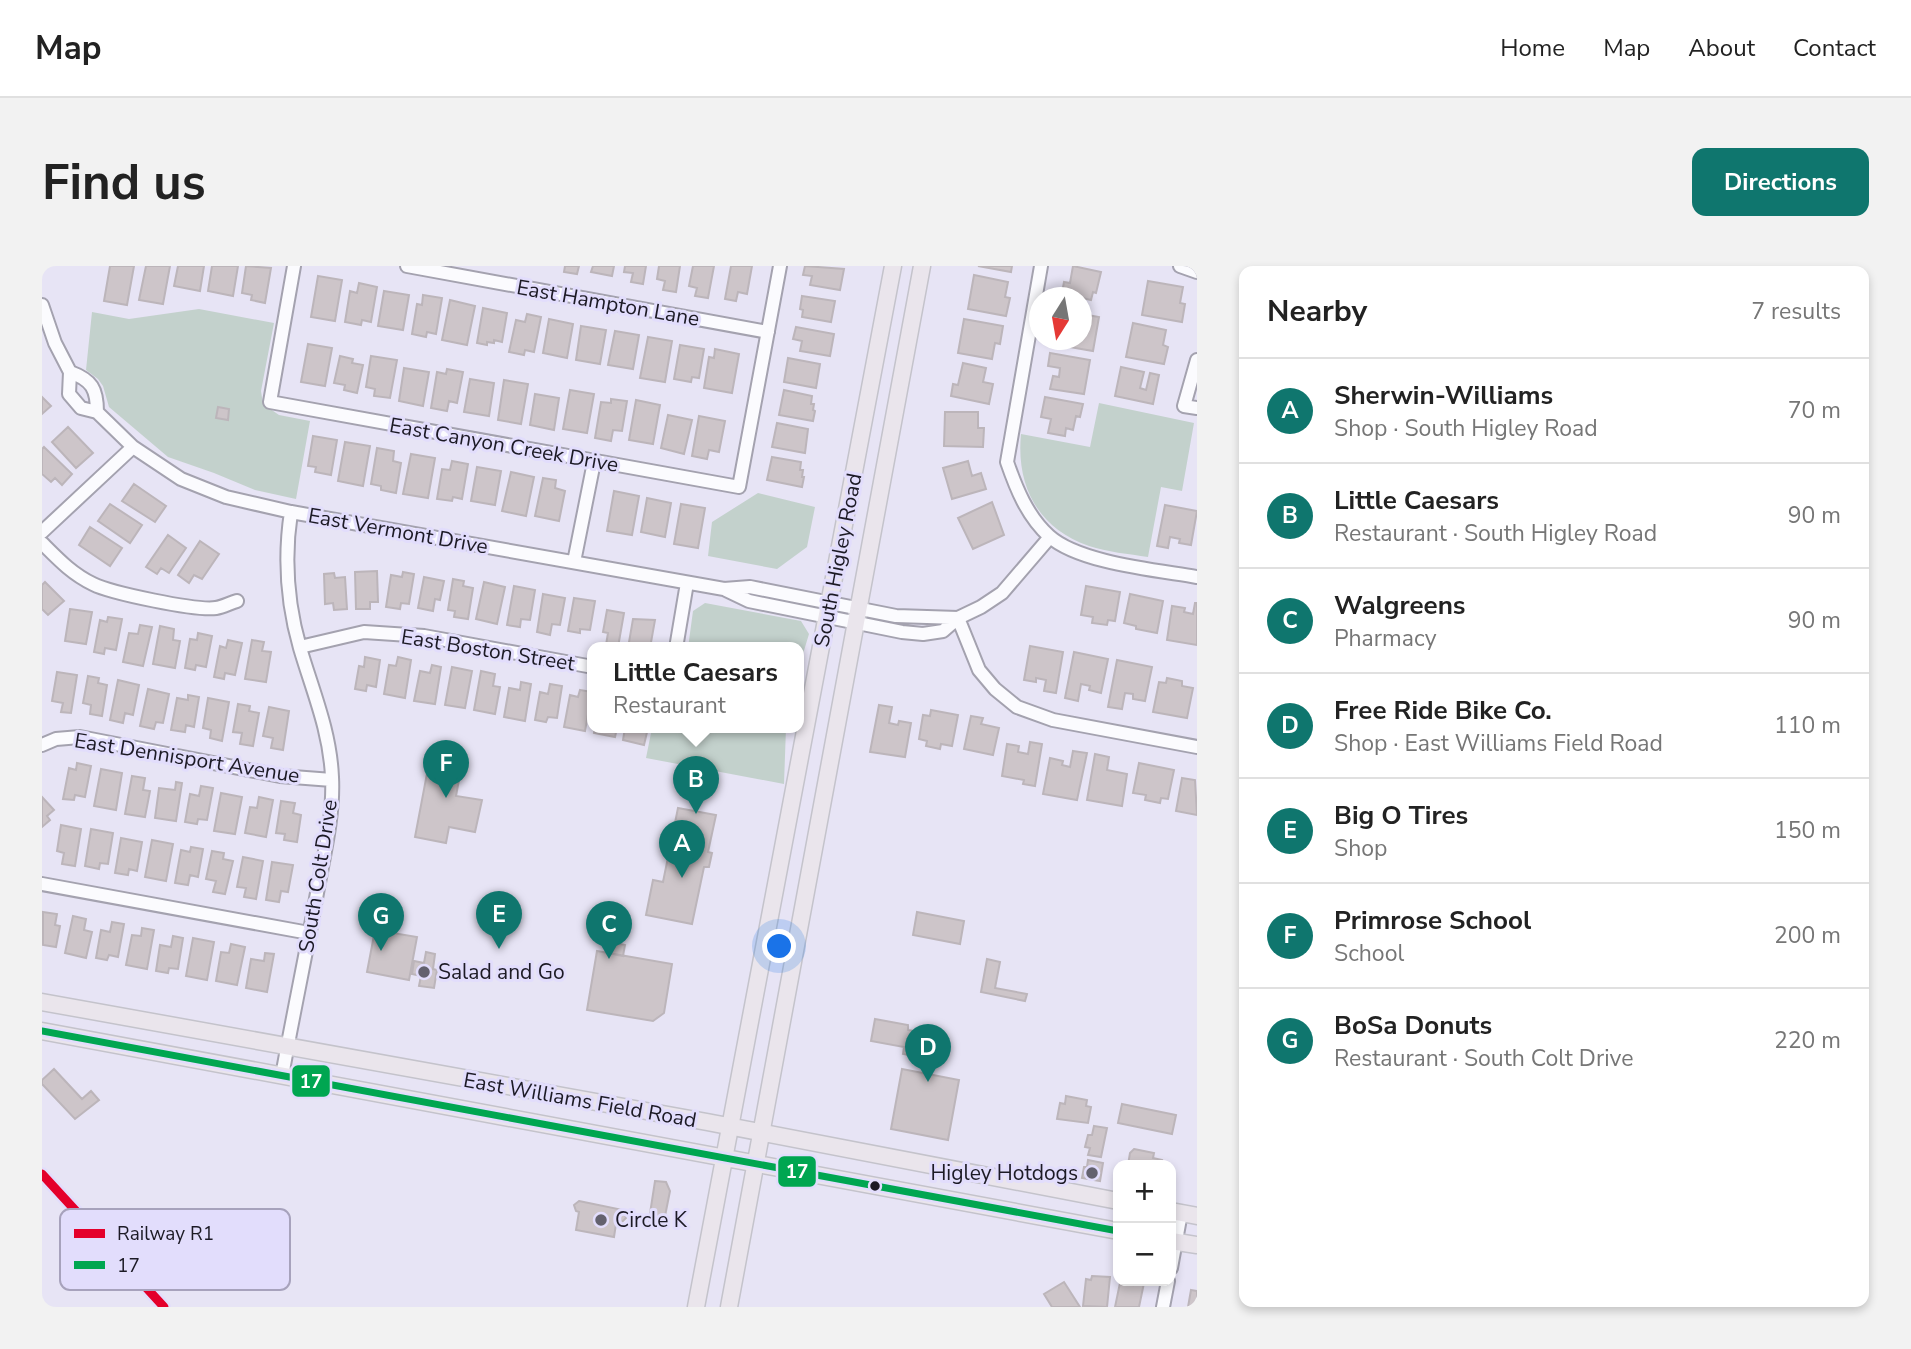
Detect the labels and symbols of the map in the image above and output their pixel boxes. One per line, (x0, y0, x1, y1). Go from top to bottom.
street label: East Hampton Lane (514, 273, 702, 333)
north arrow (1029, 287, 1092, 350)
street label: East Canyon Creek Drive (387, 411, 621, 479)
street label: South Higley Road (807, 471, 869, 649)
street label: East Vermont Drive (306, 501, 490, 561)
street label: East Boston Street (399, 622, 577, 678)
street label: East Dennisport Avenue (72, 726, 302, 790)
pin: F (423, 740, 469, 798)
pin: B (673, 756, 719, 814)
street label: South Colt Drive (292, 797, 344, 955)
pin: A (659, 820, 705, 878)
pin: E (476, 891, 522, 949)
pin: G (358, 893, 404, 951)
pin: C (586, 901, 632, 959)
your location (762, 929, 796, 963)
place label: Salad and Go (438, 958, 565, 986)
marker: Salad and Go (416, 964, 432, 980)
pin: D (905, 1024, 951, 1082)
line badge: 17 (291, 1064, 331, 1098)
street label: East Williams Field Road (461, 1066, 699, 1134)
text: 17 (300, 1069, 322, 1095)
line badge: 17 (777, 1155, 817, 1188)
text: 17 (786, 1159, 808, 1185)
place label: Higley Hotdogs (930, 1159, 1078, 1187)
marker: Higley Hotdogs (1084, 1165, 1100, 1181)
unlabelled marker (868, 1179, 882, 1193)
place label: Circle K (615, 1206, 688, 1234)
legend (60, 1209, 290, 1290)
marker: Circle K (593, 1212, 609, 1228)
text: Railway R1 (117, 1221, 214, 1247)
text: 17 (117, 1253, 140, 1279)

